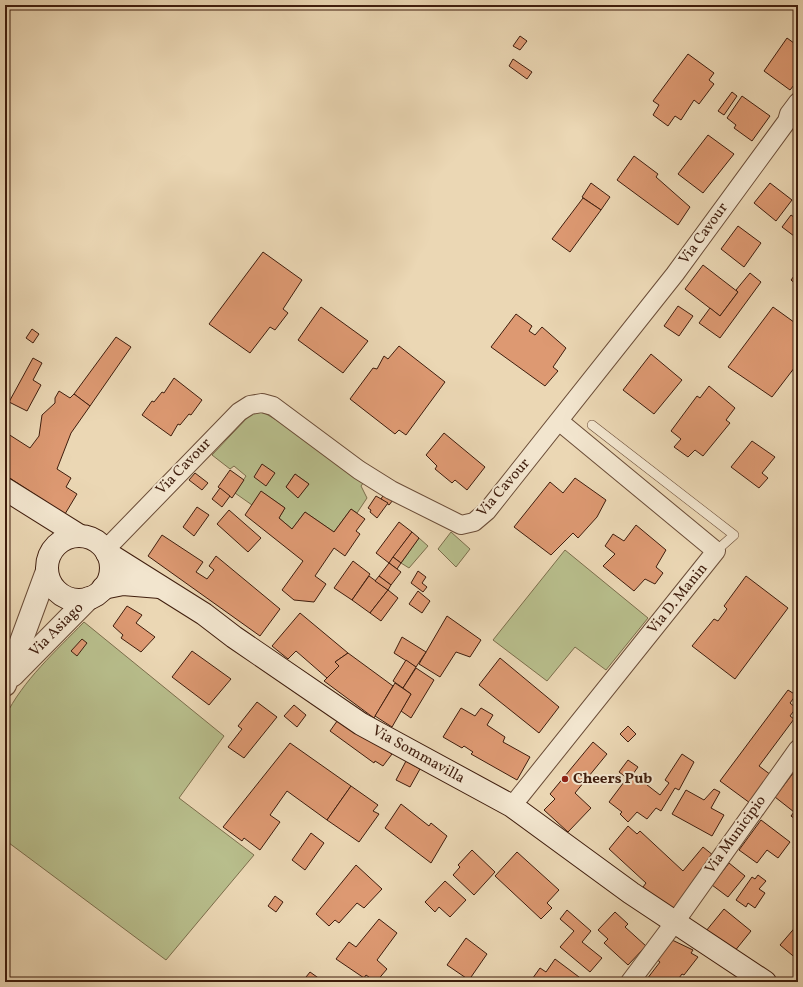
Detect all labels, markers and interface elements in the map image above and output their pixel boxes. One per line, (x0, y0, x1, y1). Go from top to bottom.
street label: Via Cavour (674, 199, 734, 269)
street label: Via Cavour (151, 434, 217, 500)
street label: Via Cavour (473, 454, 535, 522)
street label: Via D. Manin (643, 559, 713, 639)
street label: Via Asiago (25, 598, 89, 662)
street label: Via Sommavilla (368, 721, 468, 789)
place label: Cheers Pub (573, 769, 652, 790)
marker: Cheers Pub (560, 774, 570, 784)
street label: Via Municipio (700, 791, 772, 879)

